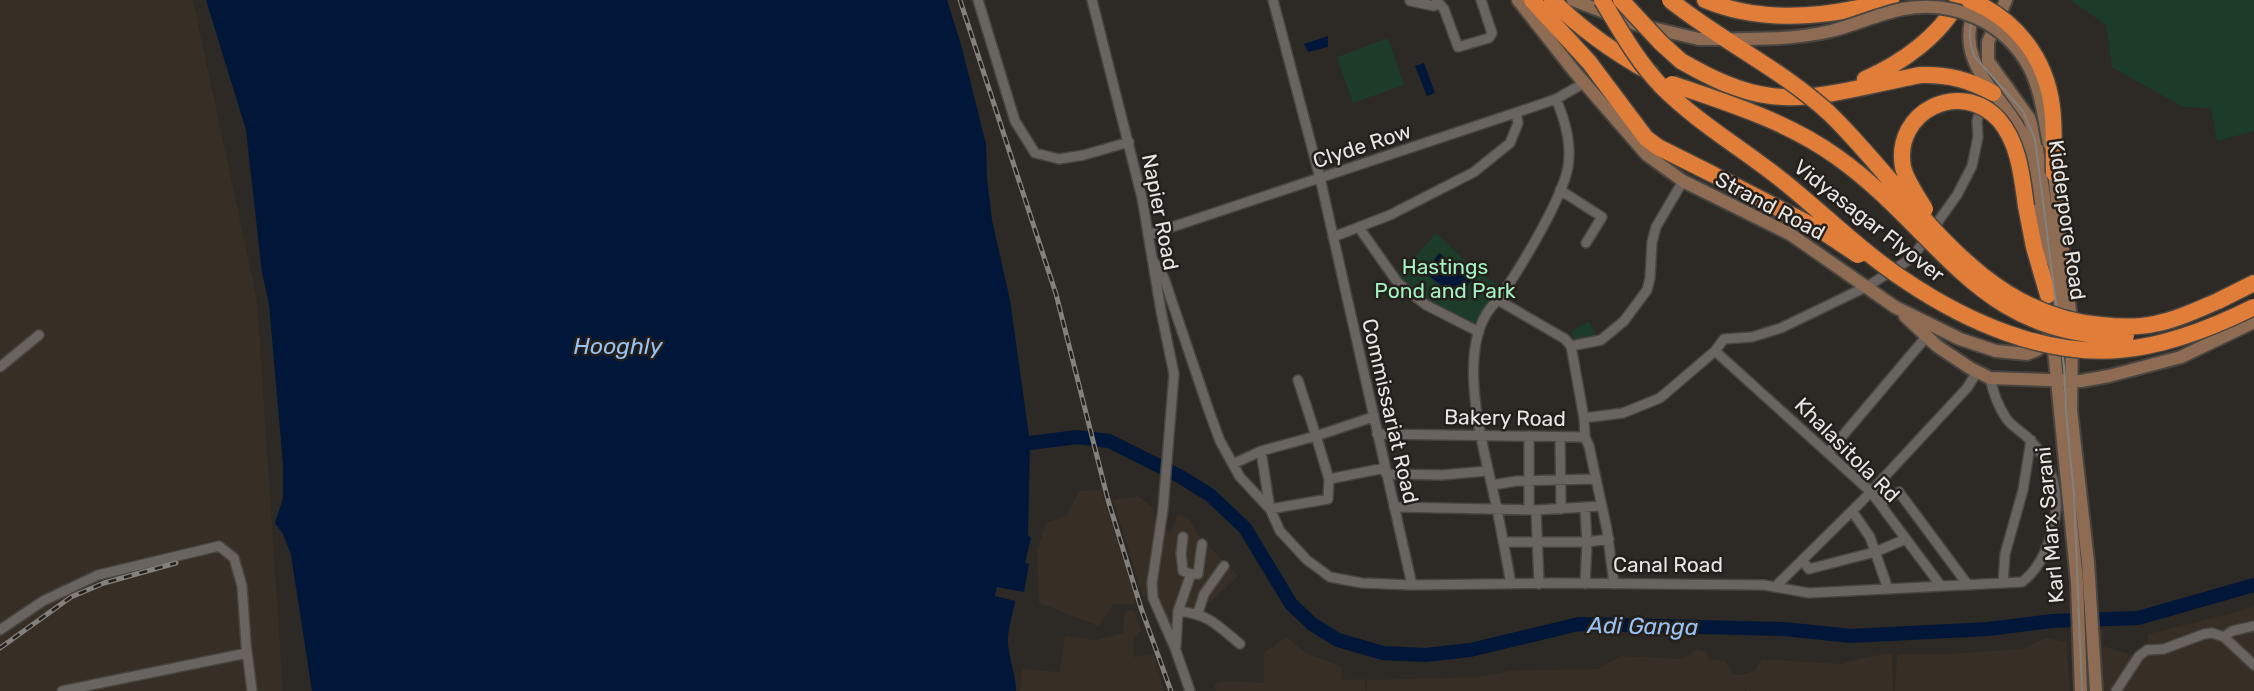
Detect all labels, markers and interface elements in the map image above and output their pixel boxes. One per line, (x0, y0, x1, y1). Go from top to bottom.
street label: Clyde Row (1310, 118, 1414, 173)
street label: Kidderpore Road (2044, 138, 2091, 302)
street label: Napier Road (1137, 152, 1184, 272)
street label: Vidyasagar Flyover (1789, 154, 1950, 287)
street label: Strand Road (1711, 166, 1829, 245)
park label: Hastings Pond and Park (1374, 254, 1516, 303)
street label: Commissariat Road (1357, 316, 1424, 506)
water label: Hooghly (574, 332, 664, 360)
street label: Khalasitola Rd (1790, 392, 1905, 507)
street label: Bakery Road (1444, 404, 1566, 431)
street label: Karl Marx Sarani (2030, 446, 2069, 604)
street label: Canal Road (1613, 552, 1723, 577)
water label: Adi Ganga (1587, 611, 1698, 641)

